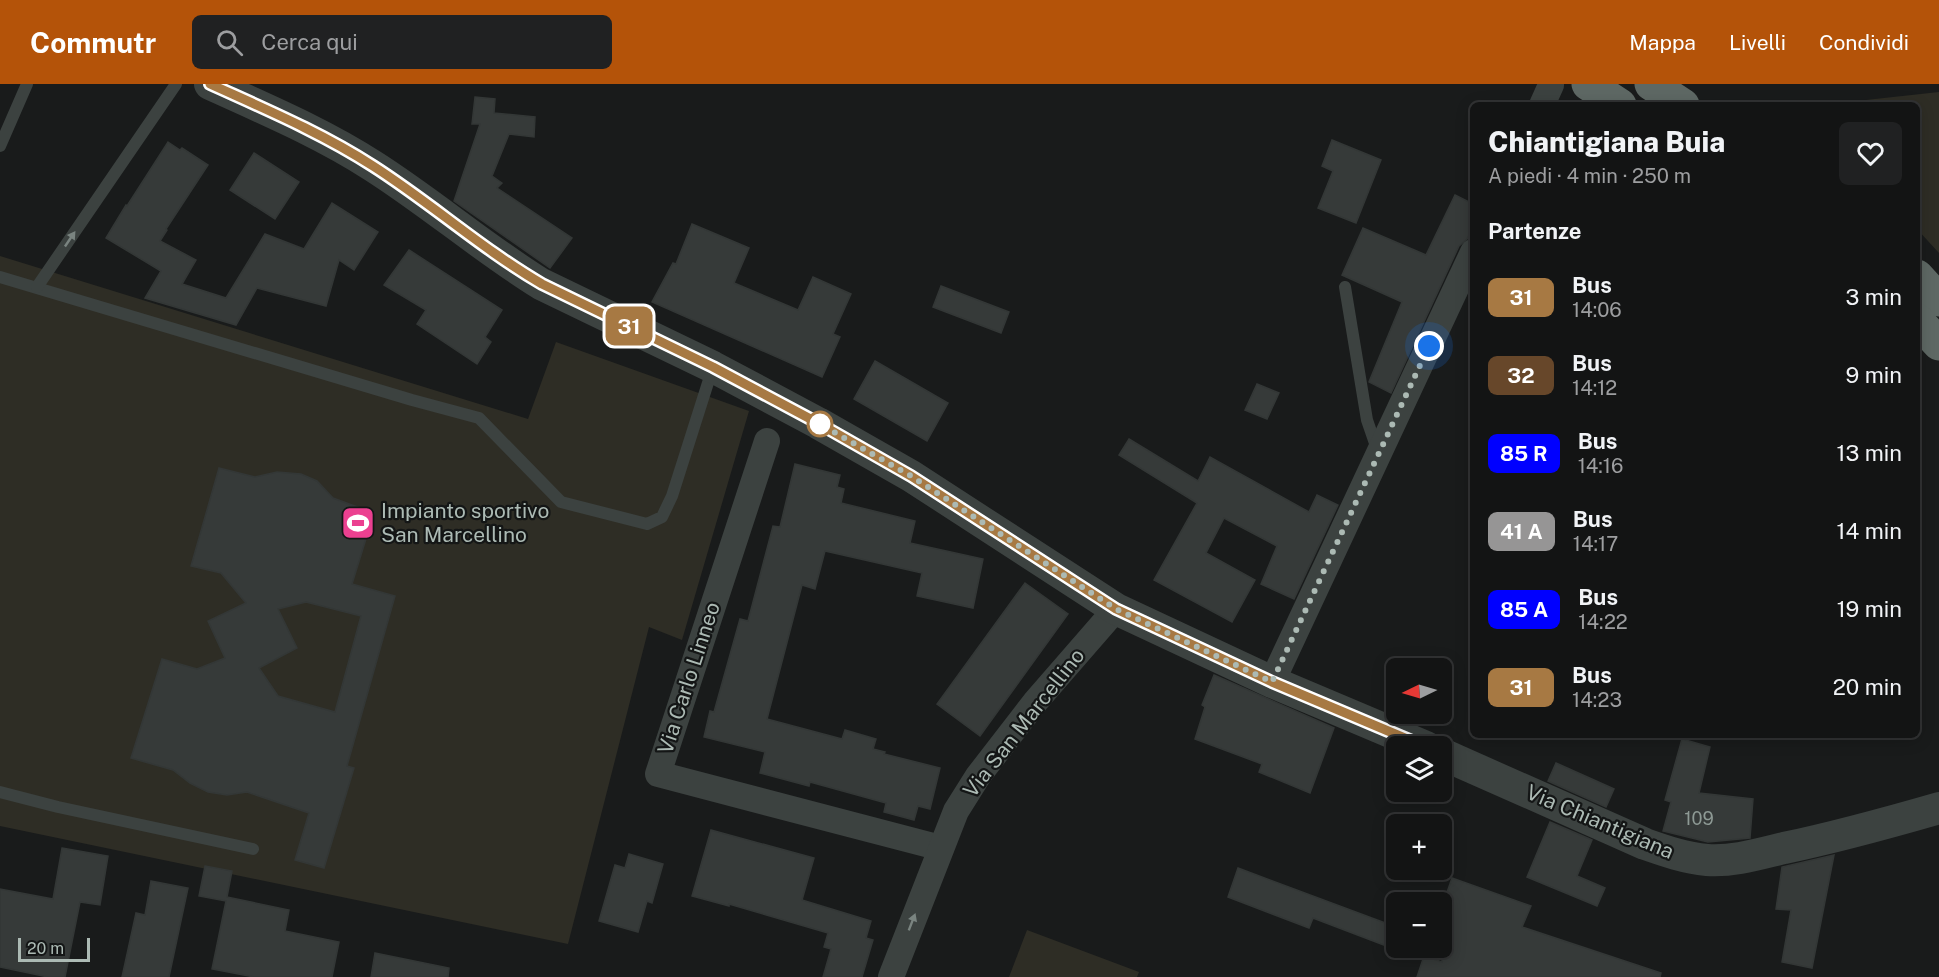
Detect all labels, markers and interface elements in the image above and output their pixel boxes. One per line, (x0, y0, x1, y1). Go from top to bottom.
search box (192, 15, 612, 69)
text: Commutr (30, 26, 156, 59)
icon: search (213, 26, 246, 59)
text: Cerca qui (261, 29, 358, 55)
text: Mappa (1629, 30, 1696, 55)
text: Livelli (1729, 30, 1786, 55)
text: Condividi (1819, 30, 1909, 55)
button: heart (1839, 122, 1902, 185)
text: Chiantigiana Buia (1488, 125, 1725, 158)
text: A piedi · 4 min · 250 m (1488, 164, 1691, 188)
text: Partenze (1488, 218, 1581, 244)
one-way arrow (64, 231, 76, 247)
text: Bus (1572, 272, 1612, 298)
text: 3 min (1845, 284, 1902, 310)
text: 31 (1510, 285, 1532, 310)
text: 14:06 (1572, 298, 1622, 322)
line badge: 31 (602, 306, 656, 346)
text: 31 (618, 314, 640, 339)
your location (1414, 331, 1444, 361)
text: Bus (1572, 350, 1612, 376)
text: 9 min (1846, 362, 1902, 388)
text: 32 (1507, 363, 1535, 388)
text: 14:12 (1572, 376, 1617, 400)
unlabelled marker (807, 411, 833, 437)
text: Bus (1578, 428, 1617, 454)
text: 13 min (1837, 440, 1902, 466)
text: 85 R (1500, 441, 1548, 466)
text: 14:16 (1578, 454, 1623, 478)
place label: Impianto sportivo San Marcellino (381, 498, 549, 547)
sports icon: Impianto sportivo San Marcellino (340, 505, 376, 541)
text: Bus (1573, 506, 1613, 532)
text: 14 min (1837, 518, 1902, 544)
text: 41 A (1500, 519, 1543, 544)
text: 14:17 (1573, 532, 1618, 556)
text: Bus (1578, 584, 1618, 610)
text: 19 min (1837, 596, 1902, 622)
text: 85 A (1500, 597, 1548, 622)
street label: Via Carlo Linneo (652, 599, 725, 757)
text: 14:22 (1578, 610, 1628, 634)
street label: Via San Marcellino (958, 643, 1089, 802)
north arrow (1386, 658, 1452, 724)
map controls (1386, 658, 1452, 958)
text: Bus (1572, 662, 1612, 688)
text: 20 min (1833, 674, 1902, 700)
text: 31 (1510, 675, 1532, 700)
text: 14:23 (1572, 688, 1622, 712)
button: layers (1386, 736, 1452, 802)
street label: Via Chiantigiana (1523, 779, 1678, 864)
house number: 109 (1684, 808, 1714, 829)
button: + (1386, 814, 1452, 880)
button: − (1386, 892, 1452, 958)
one-way arrow (907, 913, 917, 931)
scale bar (18, 935, 90, 962)
text: 20 m (27, 939, 64, 958)

